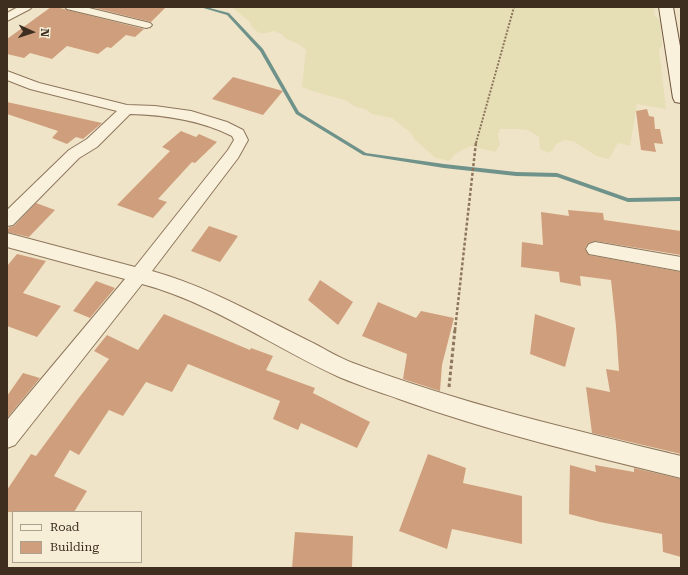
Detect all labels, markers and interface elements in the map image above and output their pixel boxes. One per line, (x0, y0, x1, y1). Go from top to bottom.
north arrow (12, 12, 52, 52)
text: N (38, 28, 51, 37)
legend (12, 511, 142, 563)
text: Road (50, 520, 79, 534)
text: Building (50, 540, 99, 554)

